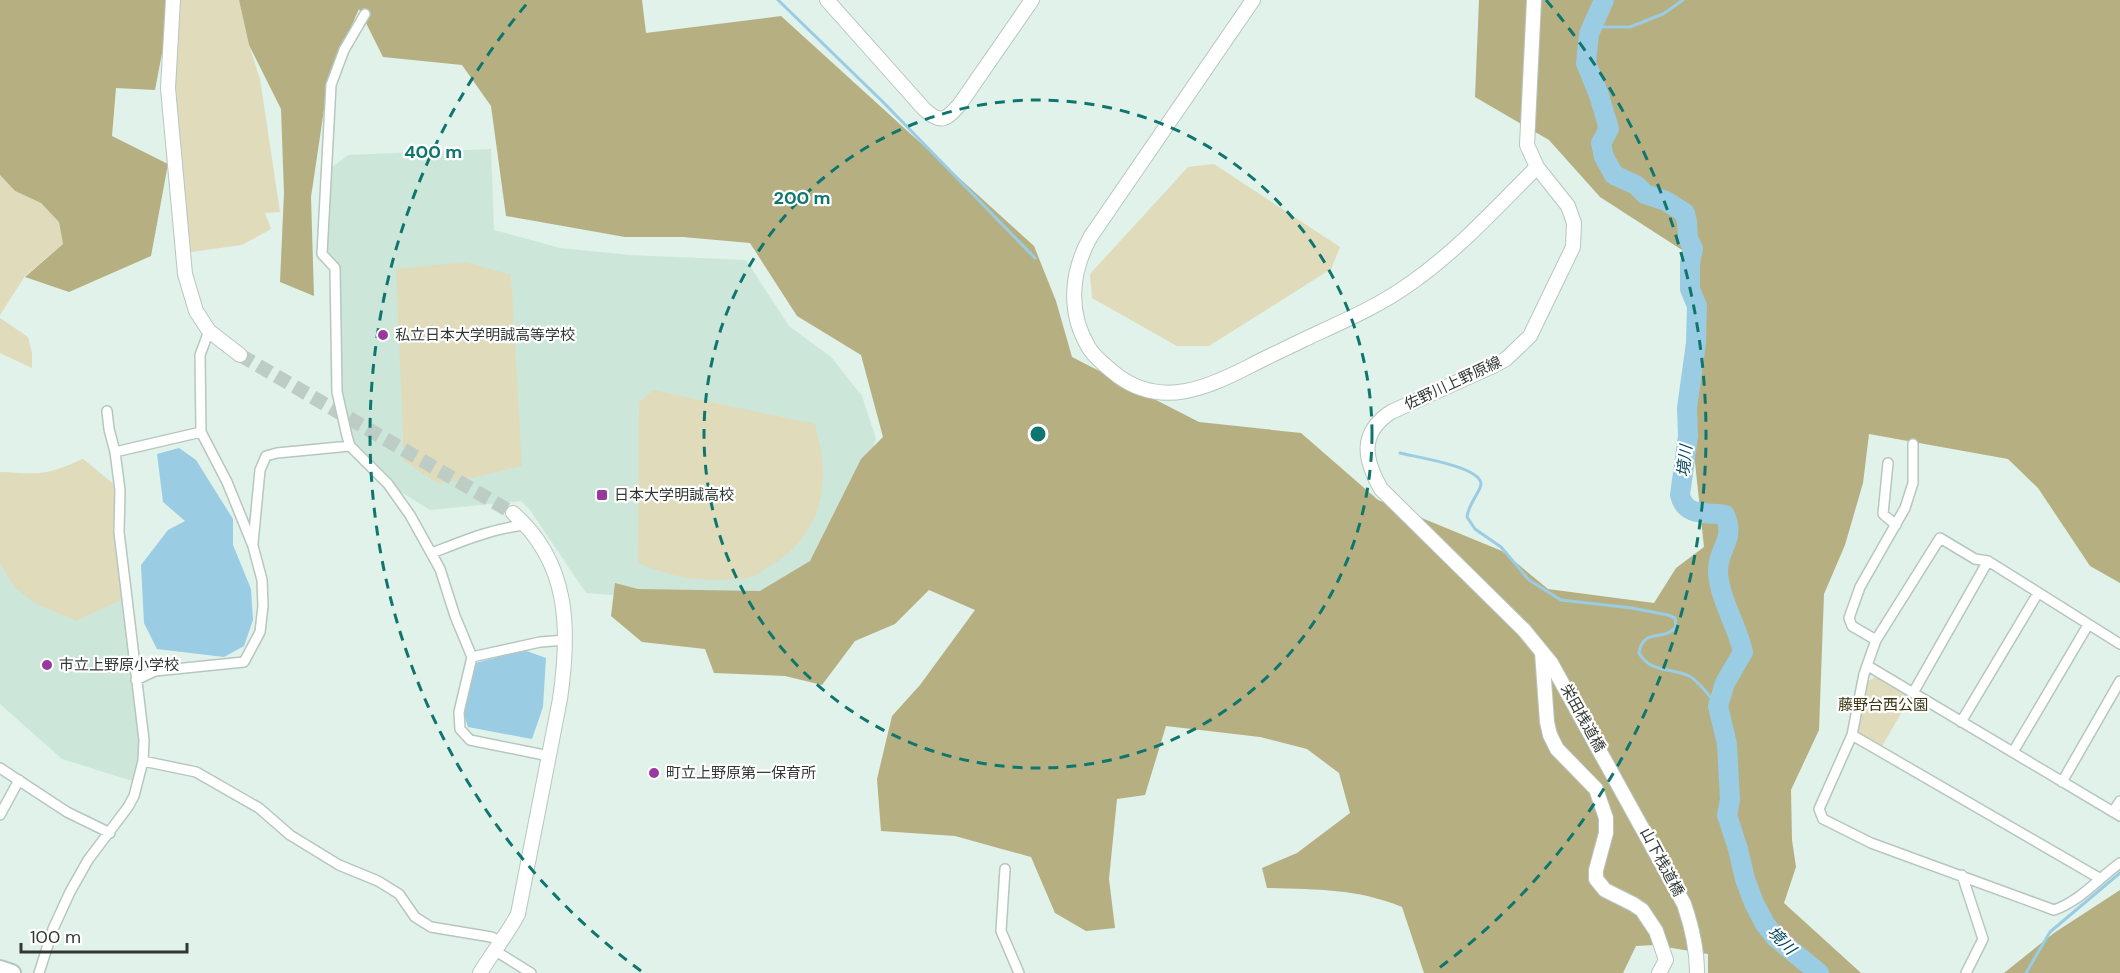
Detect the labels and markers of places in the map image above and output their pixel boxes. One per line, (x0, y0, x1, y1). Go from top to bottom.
place label: 私立日本大学明誠高等学校 (395, 325, 575, 345)
marker: 私立日本大学明誠高等学校 (376, 328, 390, 342)
centre of rings (1028, 424, 1048, 444)
place label: 日本大学明誠高校 (614, 485, 734, 505)
marker: 日本大学明誠高校 (595, 488, 609, 502)
place label: 市立上野原小学校 (59, 655, 179, 675)
marker: 市立上野原小学校 (40, 658, 54, 672)
place label: 町立上野原第一保育所 (666, 763, 816, 783)
marker: 町立上野原第一保育所 (647, 766, 661, 780)

